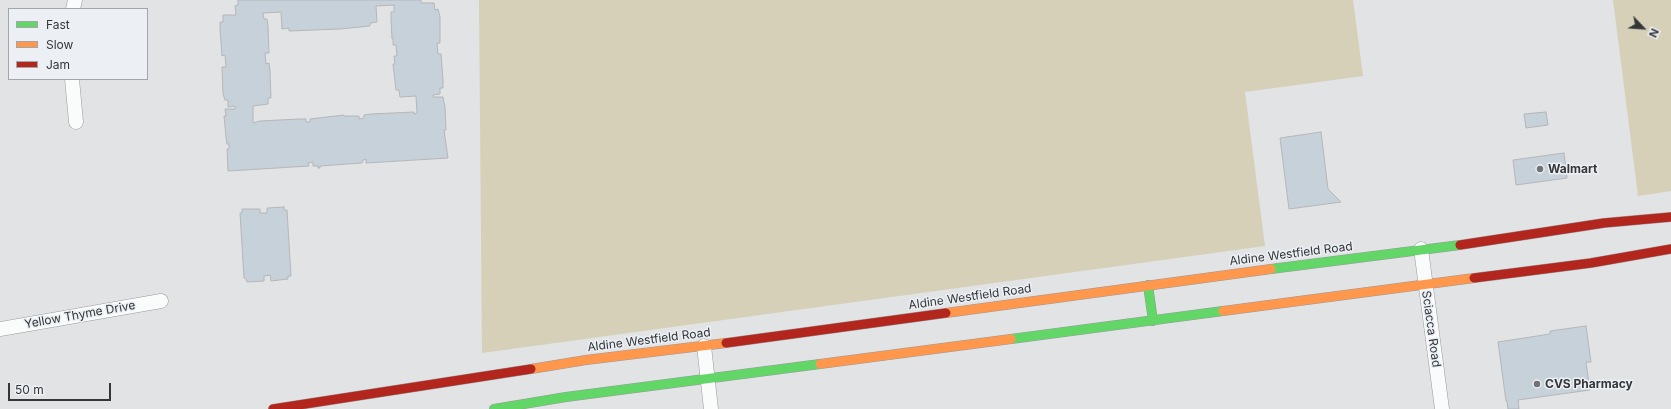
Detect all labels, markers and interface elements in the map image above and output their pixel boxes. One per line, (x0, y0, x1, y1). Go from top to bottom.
legend (8, 8, 148, 80)
north arrow (1623, 8, 1663, 48)
text: Fast (46, 17, 70, 32)
text: N (1646, 26, 1662, 40)
text: Slow (46, 37, 73, 52)
text: Jam (46, 57, 70, 72)
place label: Walmart (1548, 162, 1597, 176)
marker: Walmart (1535, 164, 1545, 174)
street label: Aldine Westfield Road (1229, 239, 1353, 269)
street label: Aldine Westfield Road (908, 281, 1032, 313)
street label: Sciacca Road (1419, 290, 1443, 368)
street label: Yellow Thyme Drive (23, 298, 137, 332)
street label: Aldine Westfield Road (587, 325, 711, 355)
scale bar (10, 375, 113, 401)
place label: CVS Pharmacy (1545, 377, 1633, 391)
marker: CVS Pharmacy (1532, 379, 1542, 389)
text: 50 m (15, 382, 44, 397)

